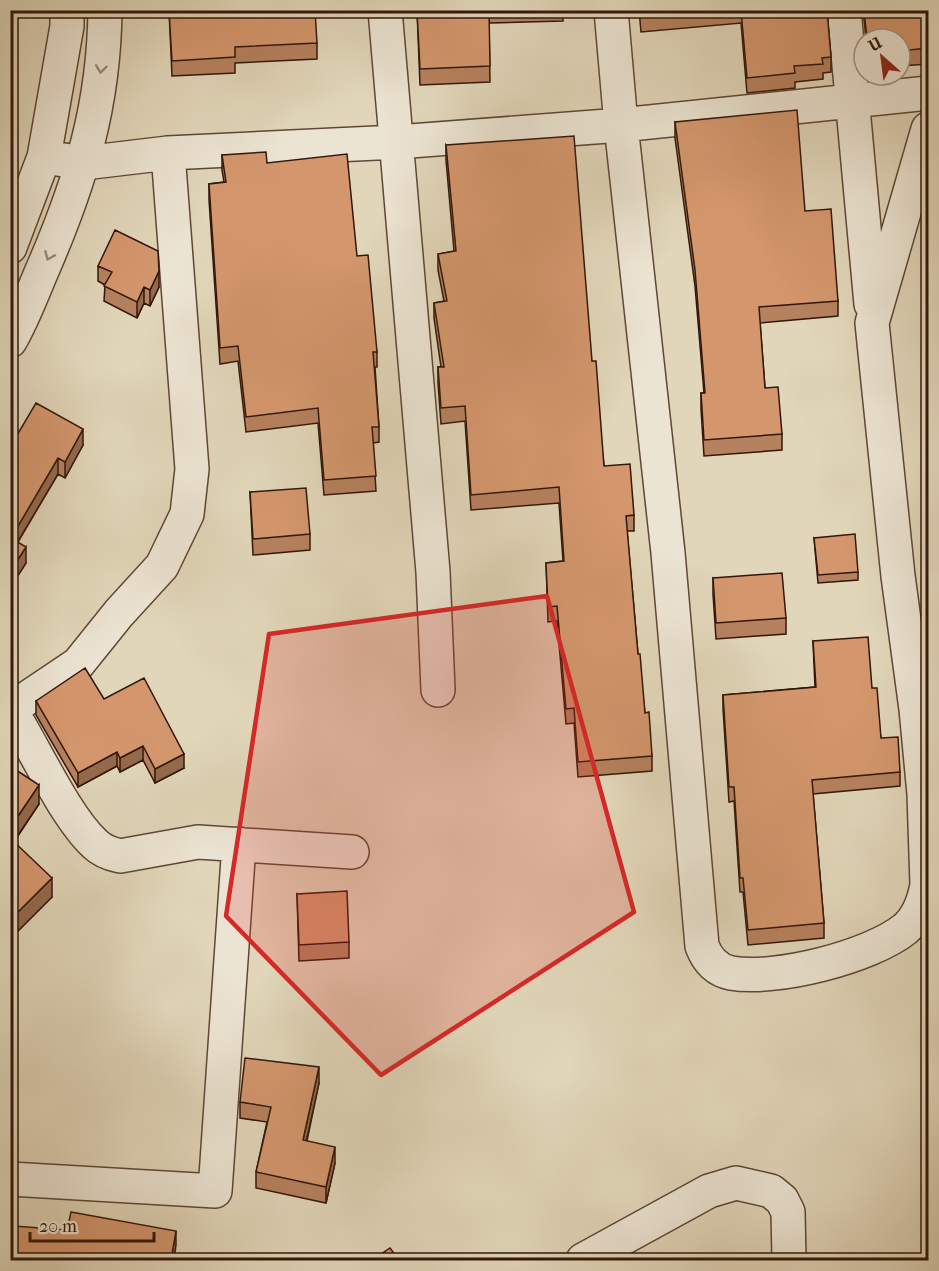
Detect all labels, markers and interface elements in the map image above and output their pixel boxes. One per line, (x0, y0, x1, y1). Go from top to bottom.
north arrow (852, 27, 912, 87)
text: U (864, 33, 886, 56)
one-way arrow (96, 64, 108, 73)
one-way arrow (44, 249, 56, 260)
scale bar (30, 1205, 154, 1243)
text: 20 m (39, 1216, 77, 1237)

